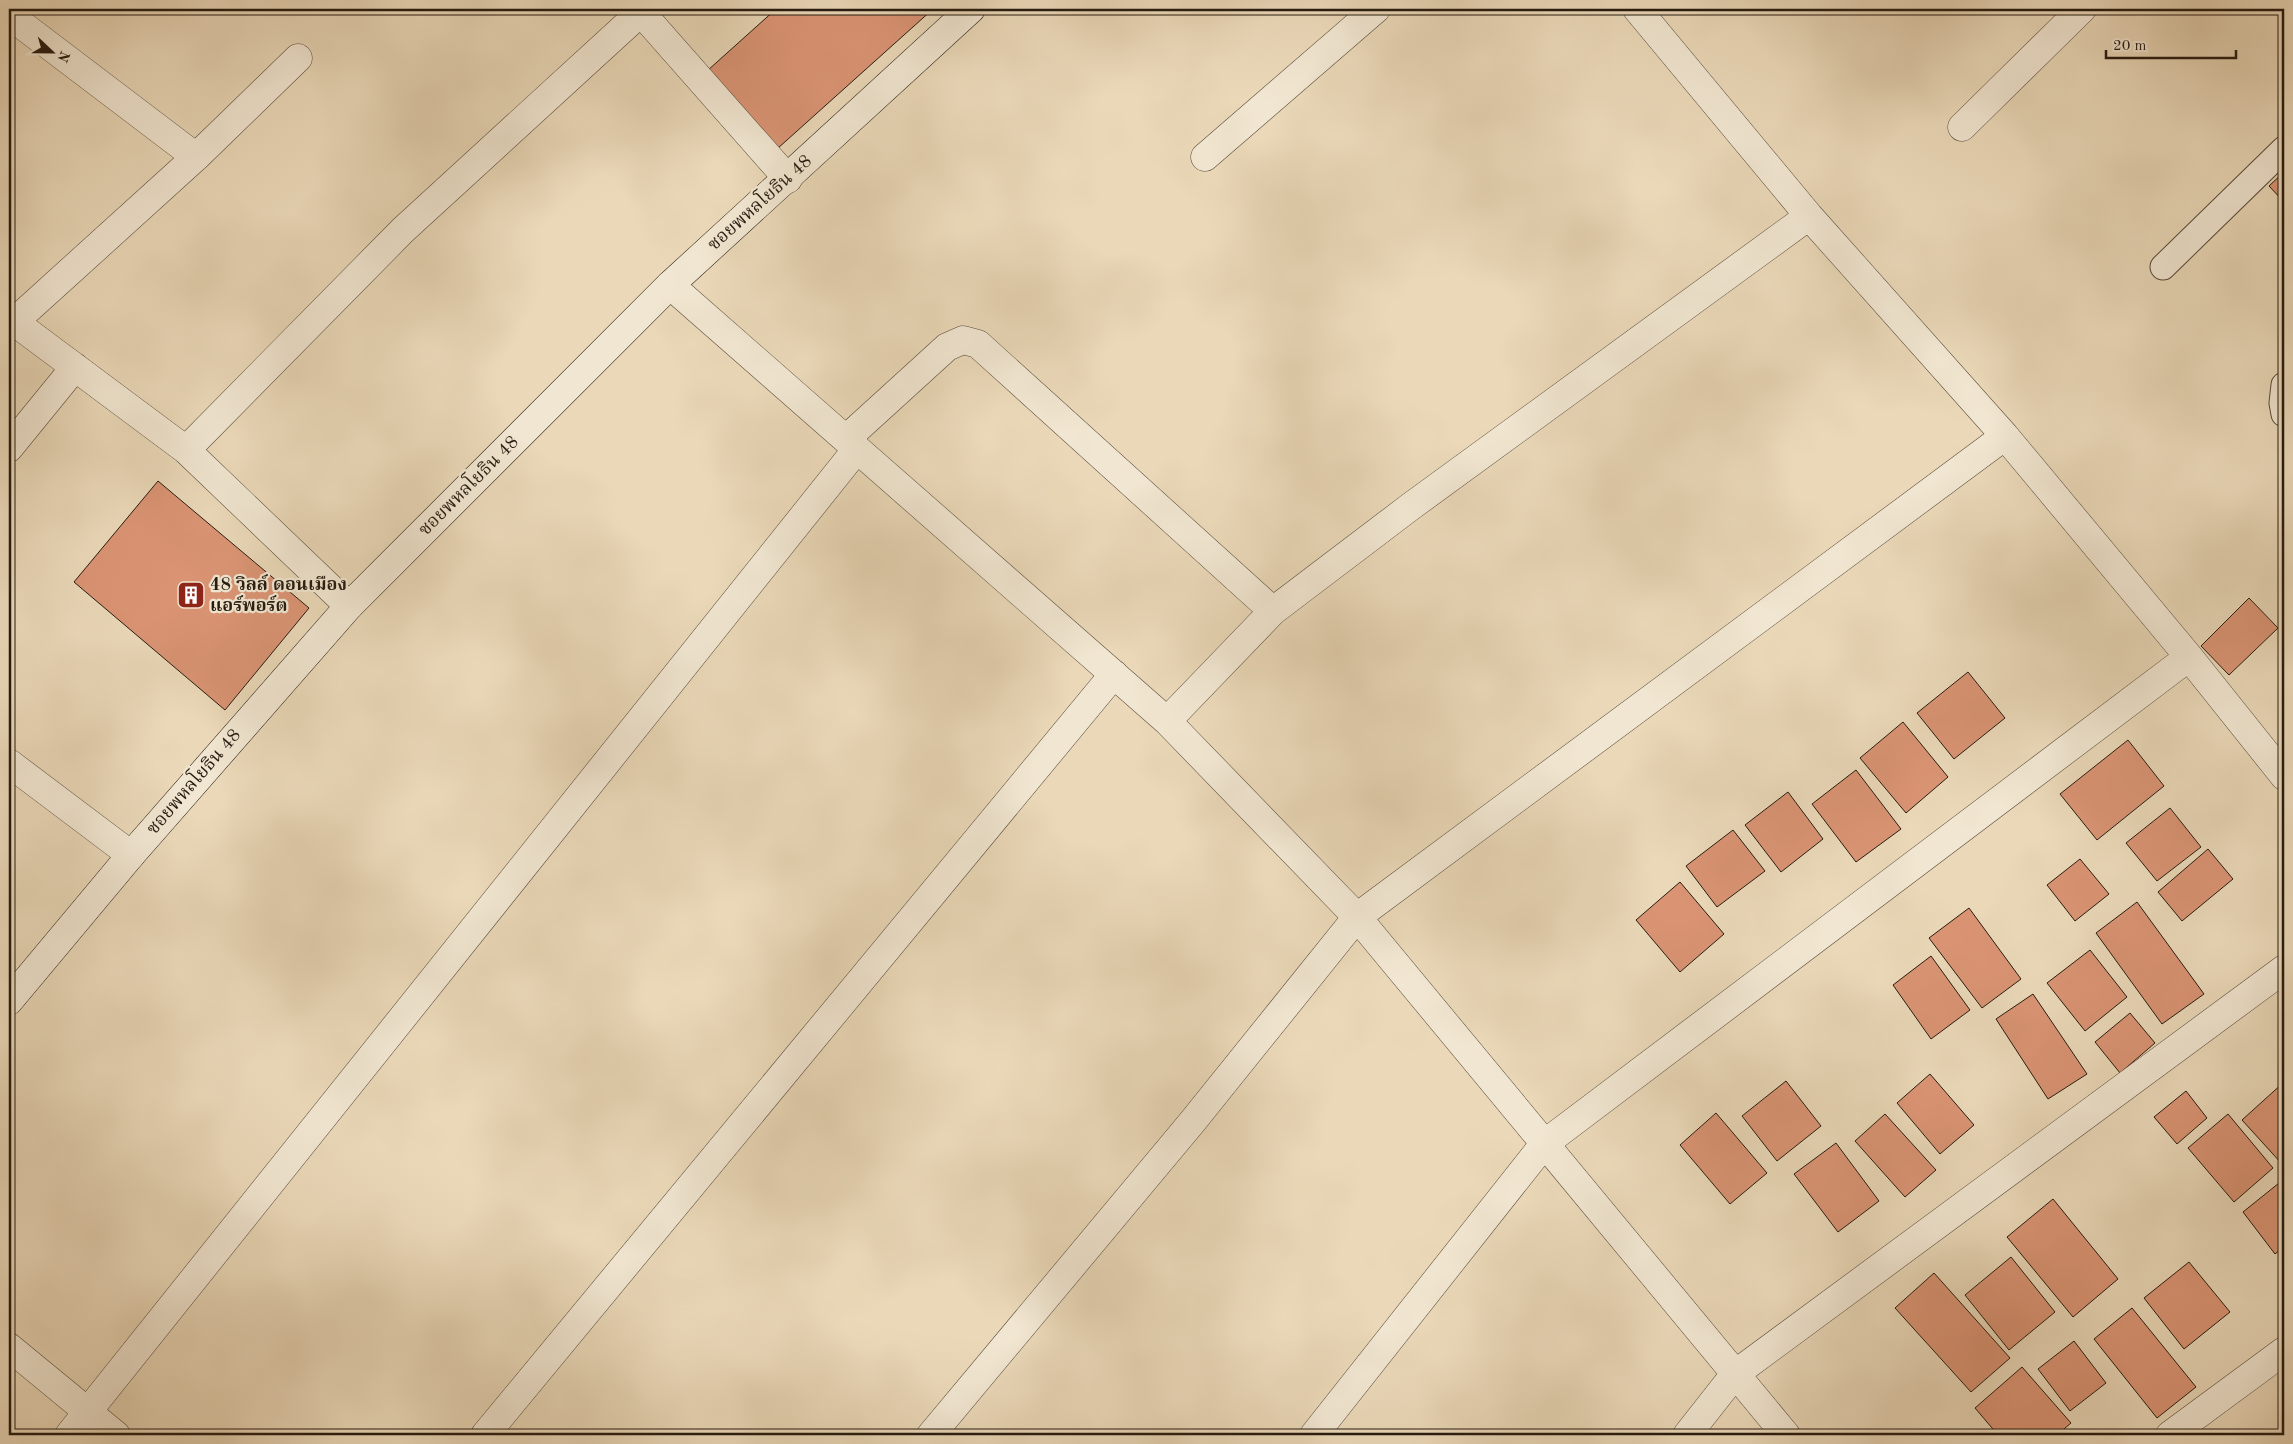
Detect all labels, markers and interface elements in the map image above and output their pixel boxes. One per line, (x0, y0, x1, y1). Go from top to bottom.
north arrow (28, 28, 78, 78)
scale bar (2106, 28, 2236, 60)
text: 20 m (2113, 39, 2147, 54)
text: N (55, 49, 72, 64)
street label: ซอยพหลโยธิน 48 (701, 148, 815, 254)
street label: ซอยพหลโยธิน 48 (412, 429, 522, 539)
place label: 48 วิลล์ ดอนเมือง แอร์พอร์ต (210, 574, 347, 615)
building icon: 48 วิลล์ ดอนเมือง แอร์พอร์ต (176, 580, 206, 610)
street label: ซอยพหลโยธิน 48 (140, 723, 244, 838)

